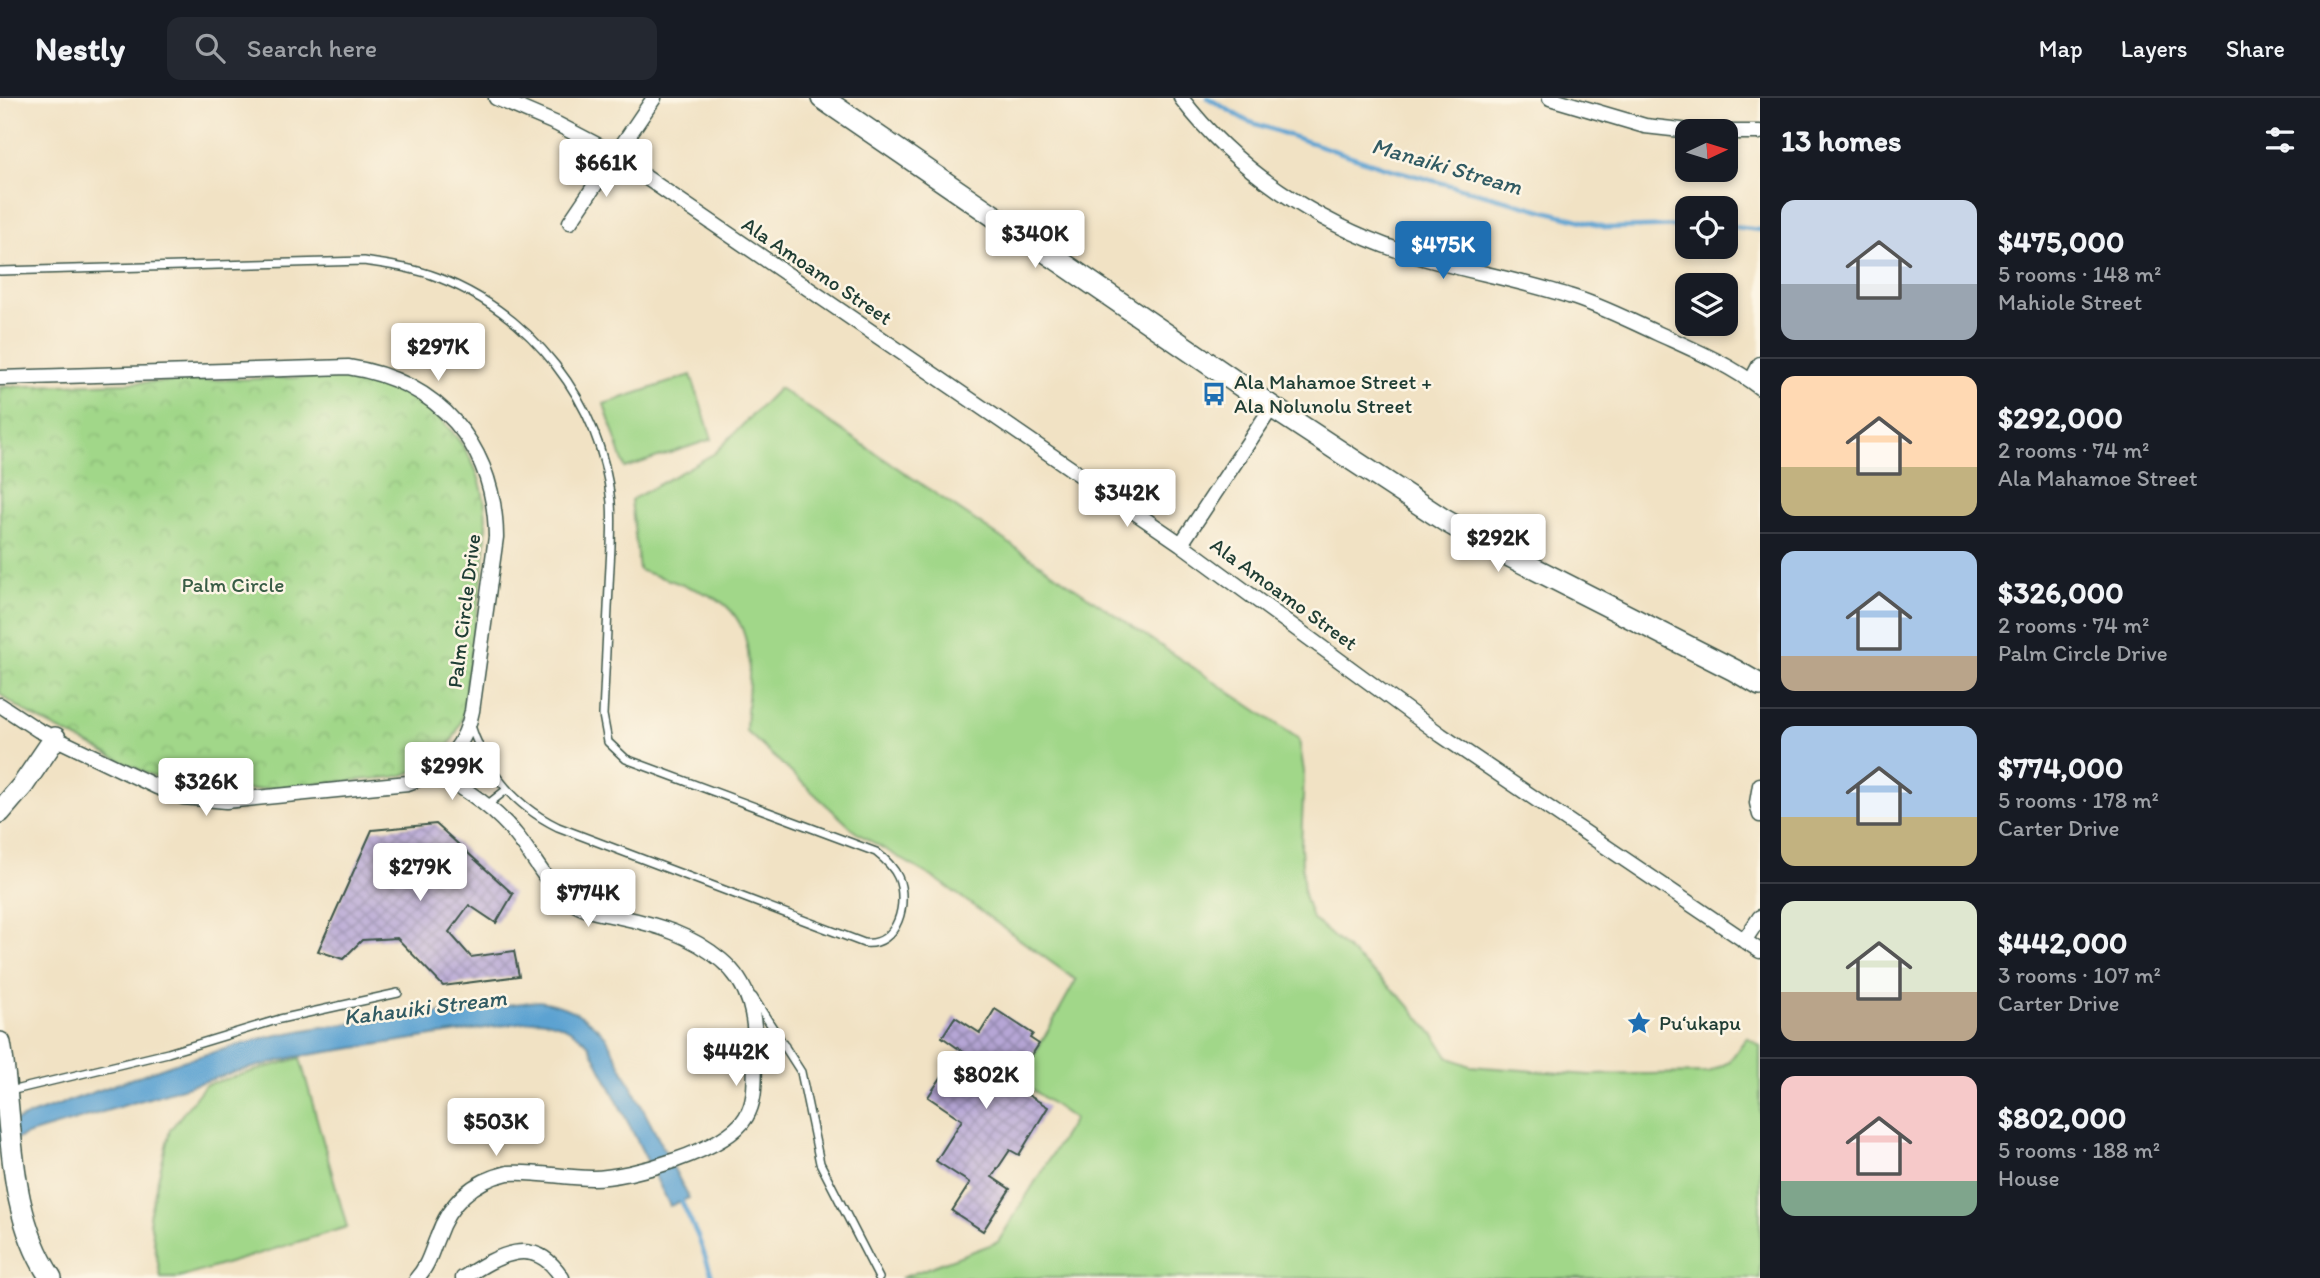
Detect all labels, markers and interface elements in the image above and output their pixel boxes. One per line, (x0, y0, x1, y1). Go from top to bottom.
search box (167, 17, 657, 80)
text: Nestly (35, 29, 125, 68)
icon: search (191, 29, 229, 67)
text: Search here (247, 32, 377, 64)
text: Map (2039, 34, 2083, 63)
text: Layers (2121, 34, 2188, 63)
text: Share (2226, 34, 2285, 63)
north arrow (1675, 119, 1738, 182)
map controls (1675, 119, 1738, 336)
icon: filters (2261, 121, 2299, 159)
text: 13 homes (1781, 122, 1901, 159)
water label: Manaiki Stream (1369, 131, 1526, 201)
pin: $661K (557, 140, 655, 199)
text: $661K (575, 148, 637, 176)
button: locate (1675, 196, 1738, 259)
street label: Ala Amoamo Street (737, 211, 897, 330)
pin: $340K (986, 211, 1084, 270)
text: $340K (1002, 219, 1068, 247)
pin: $475K (1394, 222, 1492, 281)
text: $475,000 (1998, 223, 2124, 260)
icon: home (1837, 228, 1921, 312)
text: $475K (1411, 230, 1475, 258)
text: 5 rooms · 148 m² (1998, 260, 2161, 288)
button: layers (1675, 273, 1738, 336)
text: Mahiole Street (1998, 288, 2142, 316)
pin: $297K (389, 324, 487, 383)
text: $297K (407, 332, 469, 360)
place label: Ala Mahamoe Street + Ala Nolunolu Street (1234, 369, 1432, 418)
bus stop icon: Ala Mahamoe Street + Ala Nolunolu Street (1200, 380, 1228, 408)
text: $292,000 (1998, 399, 2123, 436)
icon: home (1837, 404, 1921, 488)
text: 2 rooms · 74 m² (1998, 436, 2150, 464)
text: Ala Mahamoe Street (1998, 464, 2198, 492)
pin: $342K (1078, 470, 1176, 529)
text: $342K (1095, 478, 1159, 506)
pin: $292K (1449, 514, 1547, 574)
text: $292K (1467, 523, 1529, 551)
street label: Palm Circle Drive (442, 532, 485, 689)
street label: Ala Amoamo Street (1206, 532, 1363, 655)
park label: Palm Circle (182, 572, 284, 597)
text: $326,000 (1998, 574, 2124, 611)
icon: home (1837, 579, 1921, 663)
text: 2 rooms · 74 m² (1998, 611, 2150, 639)
text: Palm Circle Drive (1998, 639, 2168, 667)
pin: $299K (403, 742, 501, 802)
text: $774,000 (1998, 749, 2124, 786)
text: $299K (421, 751, 483, 779)
icon: home (1837, 754, 1921, 838)
pin: $326K (157, 758, 255, 818)
text: $326K (174, 767, 238, 795)
text: 5 rooms · 178 m² (1998, 786, 2159, 814)
text: Carter Drive (1998, 814, 2120, 842)
pin: $279K (371, 844, 469, 903)
text: $279K (389, 852, 451, 880)
pin: $774K (539, 870, 637, 929)
text: $774K (557, 878, 620, 906)
text: $442,000 (1998, 924, 2128, 961)
icon: home (1837, 929, 1921, 1013)
text: 3 rooms · 107 m² (1998, 961, 2161, 989)
water label: Kahauiki Stream (342, 983, 509, 1031)
text: Carter Drive (1998, 989, 2120, 1017)
place icon: Puʻukapu (1625, 1009, 1653, 1037)
place label: Puʻukapu (1659, 1010, 1741, 1035)
pin: $442K (687, 1028, 785, 1088)
text: $442K (703, 1037, 769, 1065)
pin: $802K (937, 1052, 1035, 1111)
text: $802K (953, 1060, 1019, 1088)
pin: $503K (447, 1098, 545, 1158)
text: $802,000 (1998, 1099, 2126, 1136)
icon: home (1837, 1104, 1921, 1188)
text: $503K (463, 1107, 529, 1135)
text: 5 rooms · 188 m² (1998, 1136, 2160, 1164)
text: House (1998, 1164, 2060, 1192)

